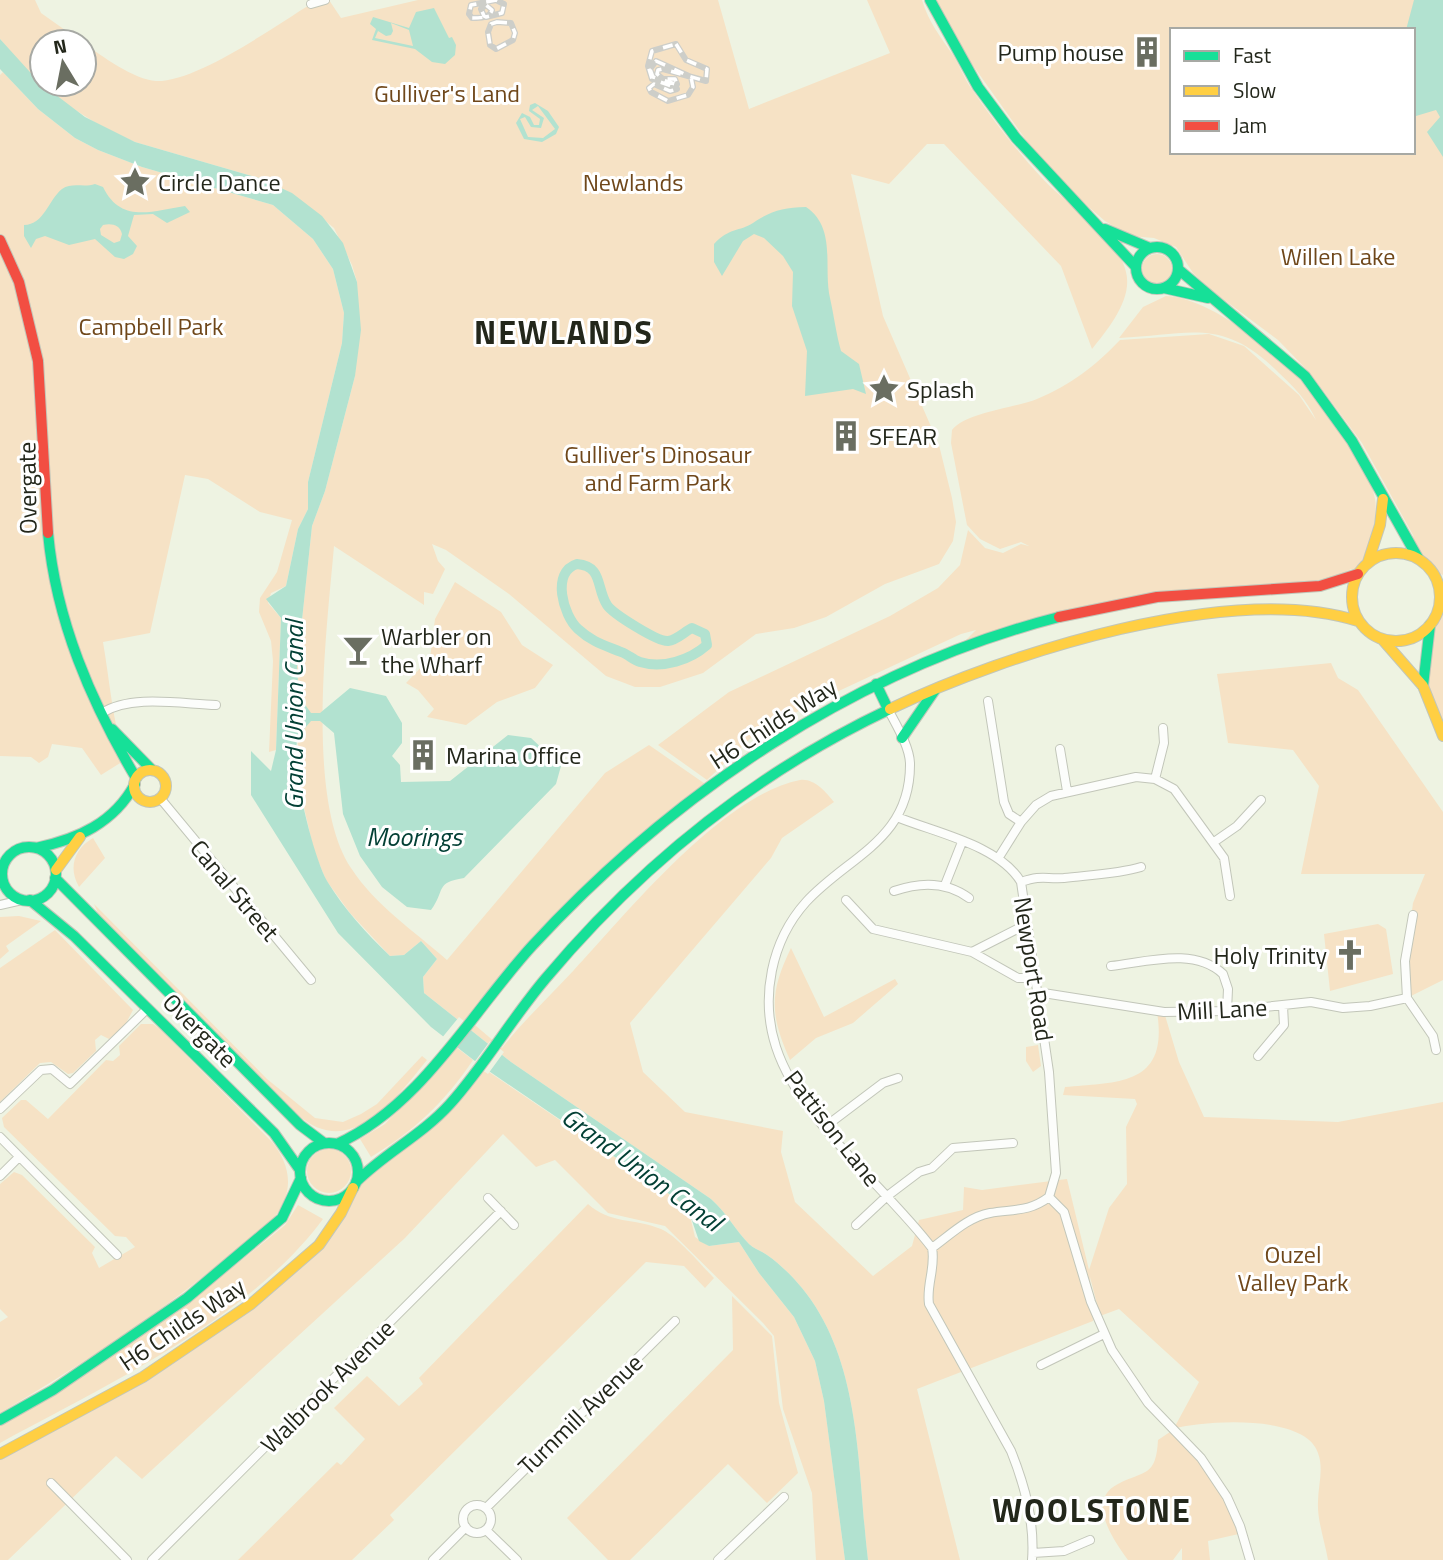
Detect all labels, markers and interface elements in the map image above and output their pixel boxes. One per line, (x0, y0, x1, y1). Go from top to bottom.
north arrow (28, 28, 98, 98)
legend (1170, 28, 1415, 154)
text: N (51, 30, 69, 61)
place label: Pump house (997, 34, 1124, 70)
building icon: Pump house (1130, 35, 1164, 69)
text: Fast (1233, 39, 1272, 71)
text: Slow (1233, 74, 1276, 106)
park label: Gulliver's Land (374, 75, 520, 111)
text: Jam (1233, 109, 1267, 141)
place label: Circle Dance (158, 164, 281, 200)
park label: Newlands (583, 164, 683, 200)
place icon: Circle Dance (118, 165, 152, 199)
park label: Willen Lake (1281, 238, 1395, 274)
park label: Campbell Park (79, 308, 224, 344)
district label: NEWLANDS (474, 308, 654, 356)
place label: Splash (907, 371, 974, 407)
place icon: Splash (867, 372, 901, 406)
place label: SFEAR (869, 418, 937, 454)
building icon: SFEAR (829, 419, 863, 453)
park label: Gulliver's Dinosaur and Farm Park (564, 436, 752, 500)
street label: Overgate (8, 442, 46, 534)
water label: Grand Union Canal (274, 617, 313, 810)
place label: Warbler on the Wharf (381, 618, 492, 682)
bar icon: Warbler on the Wharf (341, 633, 375, 667)
street label: H6 Childs Way (702, 668, 844, 778)
place label: Marina Office (446, 737, 581, 773)
building icon: Marina Office (406, 738, 440, 772)
water label: Moorings (366, 817, 464, 856)
street label: Canal Street (182, 831, 289, 949)
street label: Newport Road (1005, 894, 1063, 1044)
place label: Holy Trinity (1214, 937, 1327, 973)
church icon: Holy Trinity (1333, 938, 1367, 972)
street label: Overgate (155, 985, 245, 1075)
street label: Mill Lane (1176, 989, 1268, 1029)
street label: Pattison Lane (776, 1062, 890, 1194)
water label: Grand Union Canal (554, 1097, 733, 1243)
park label: Ouzel Valley Park (1237, 1236, 1349, 1300)
street label: H6 Childs Way (112, 1268, 253, 1380)
street label: Walbrook Avenue (252, 1311, 402, 1461)
street label: Turnmill Avenue (510, 1345, 650, 1483)
district label: WOOLSTONE (992, 1486, 1192, 1534)

